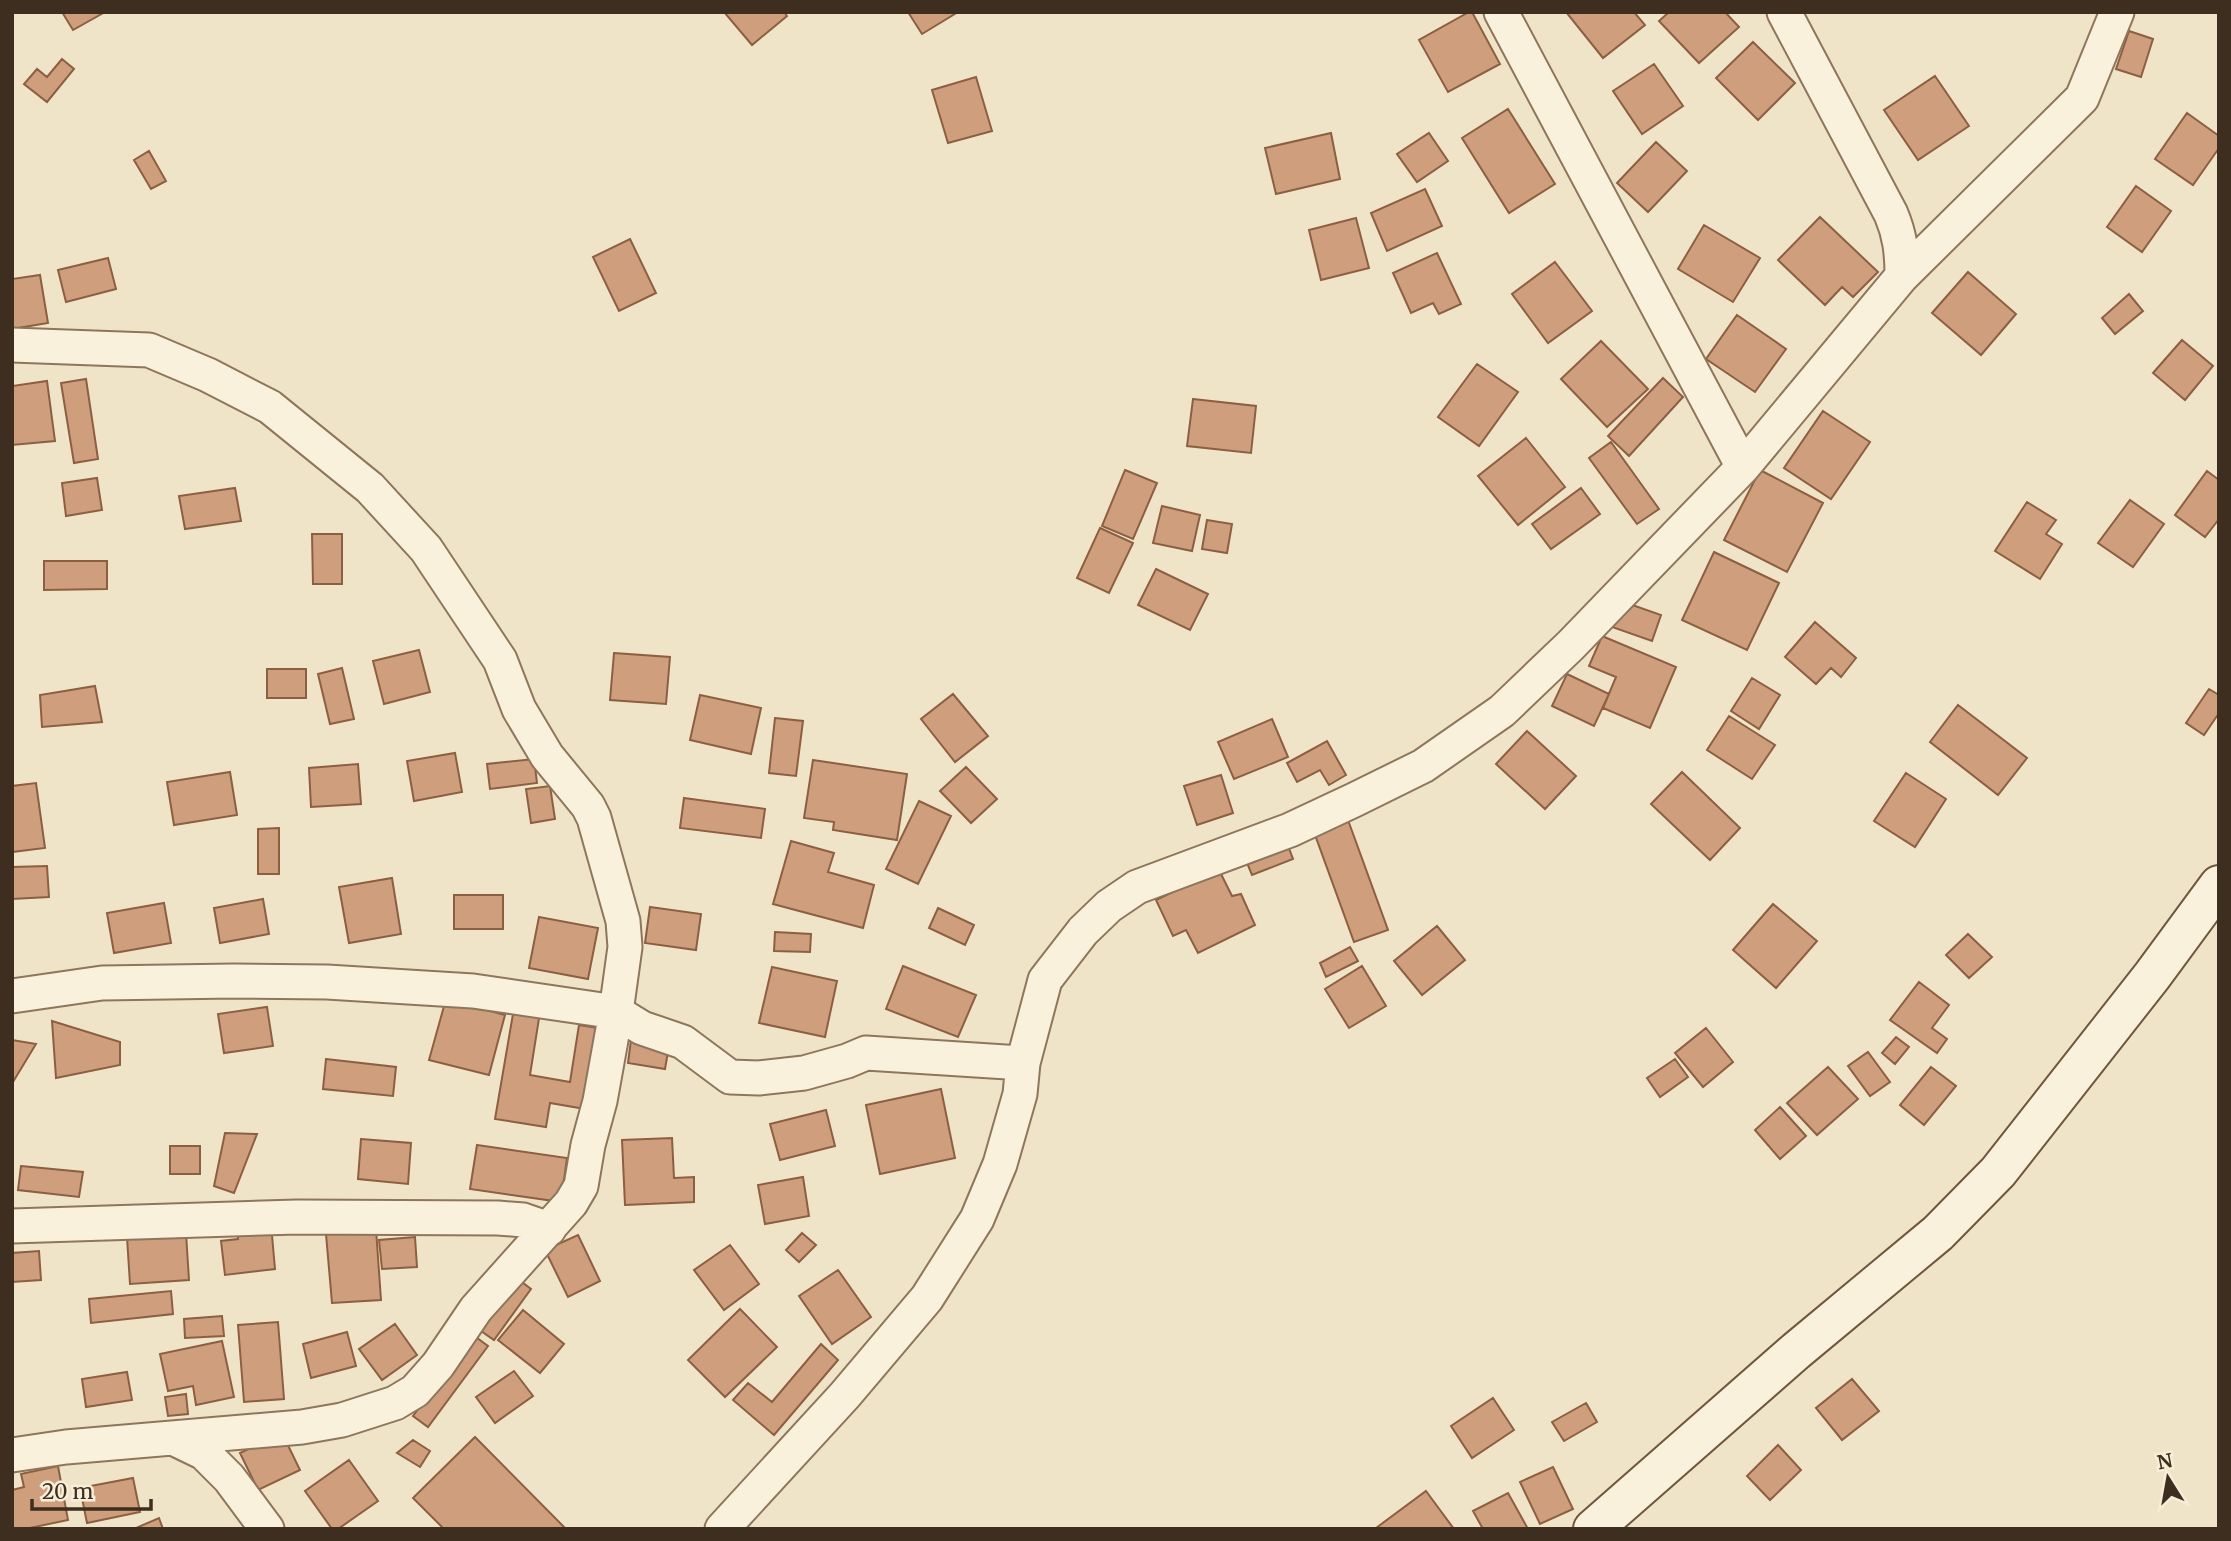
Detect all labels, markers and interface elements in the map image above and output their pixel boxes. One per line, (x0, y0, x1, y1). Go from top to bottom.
north arrow (2133, 1443, 2203, 1513)
text: N (2155, 1448, 2174, 1475)
scale bar (32, 1468, 150, 1512)
text: 20 m (42, 1478, 94, 1505)

